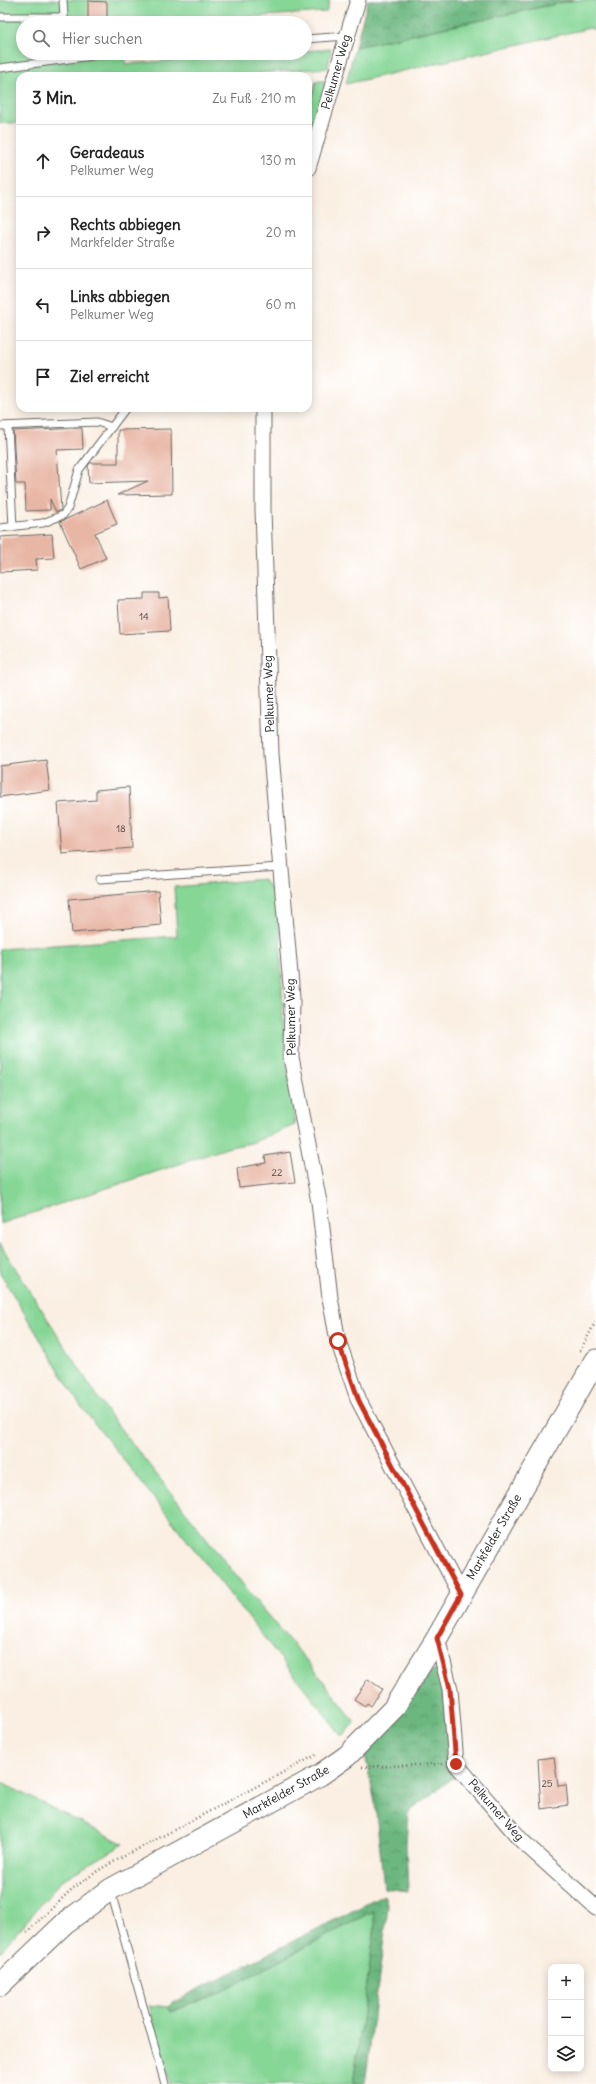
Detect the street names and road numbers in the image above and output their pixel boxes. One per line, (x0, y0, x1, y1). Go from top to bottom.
street label: Pelkumer Weg (318, 33, 353, 111)
street label: Pelkumer Weg (260, 655, 277, 733)
street label: Pelkumer Weg (282, 978, 299, 1056)
street label: Markfelder Straße (463, 1491, 524, 1582)
street label: Markfelder Straße (240, 1762, 332, 1822)
street label: Pelkumer Weg (465, 1776, 527, 1844)

